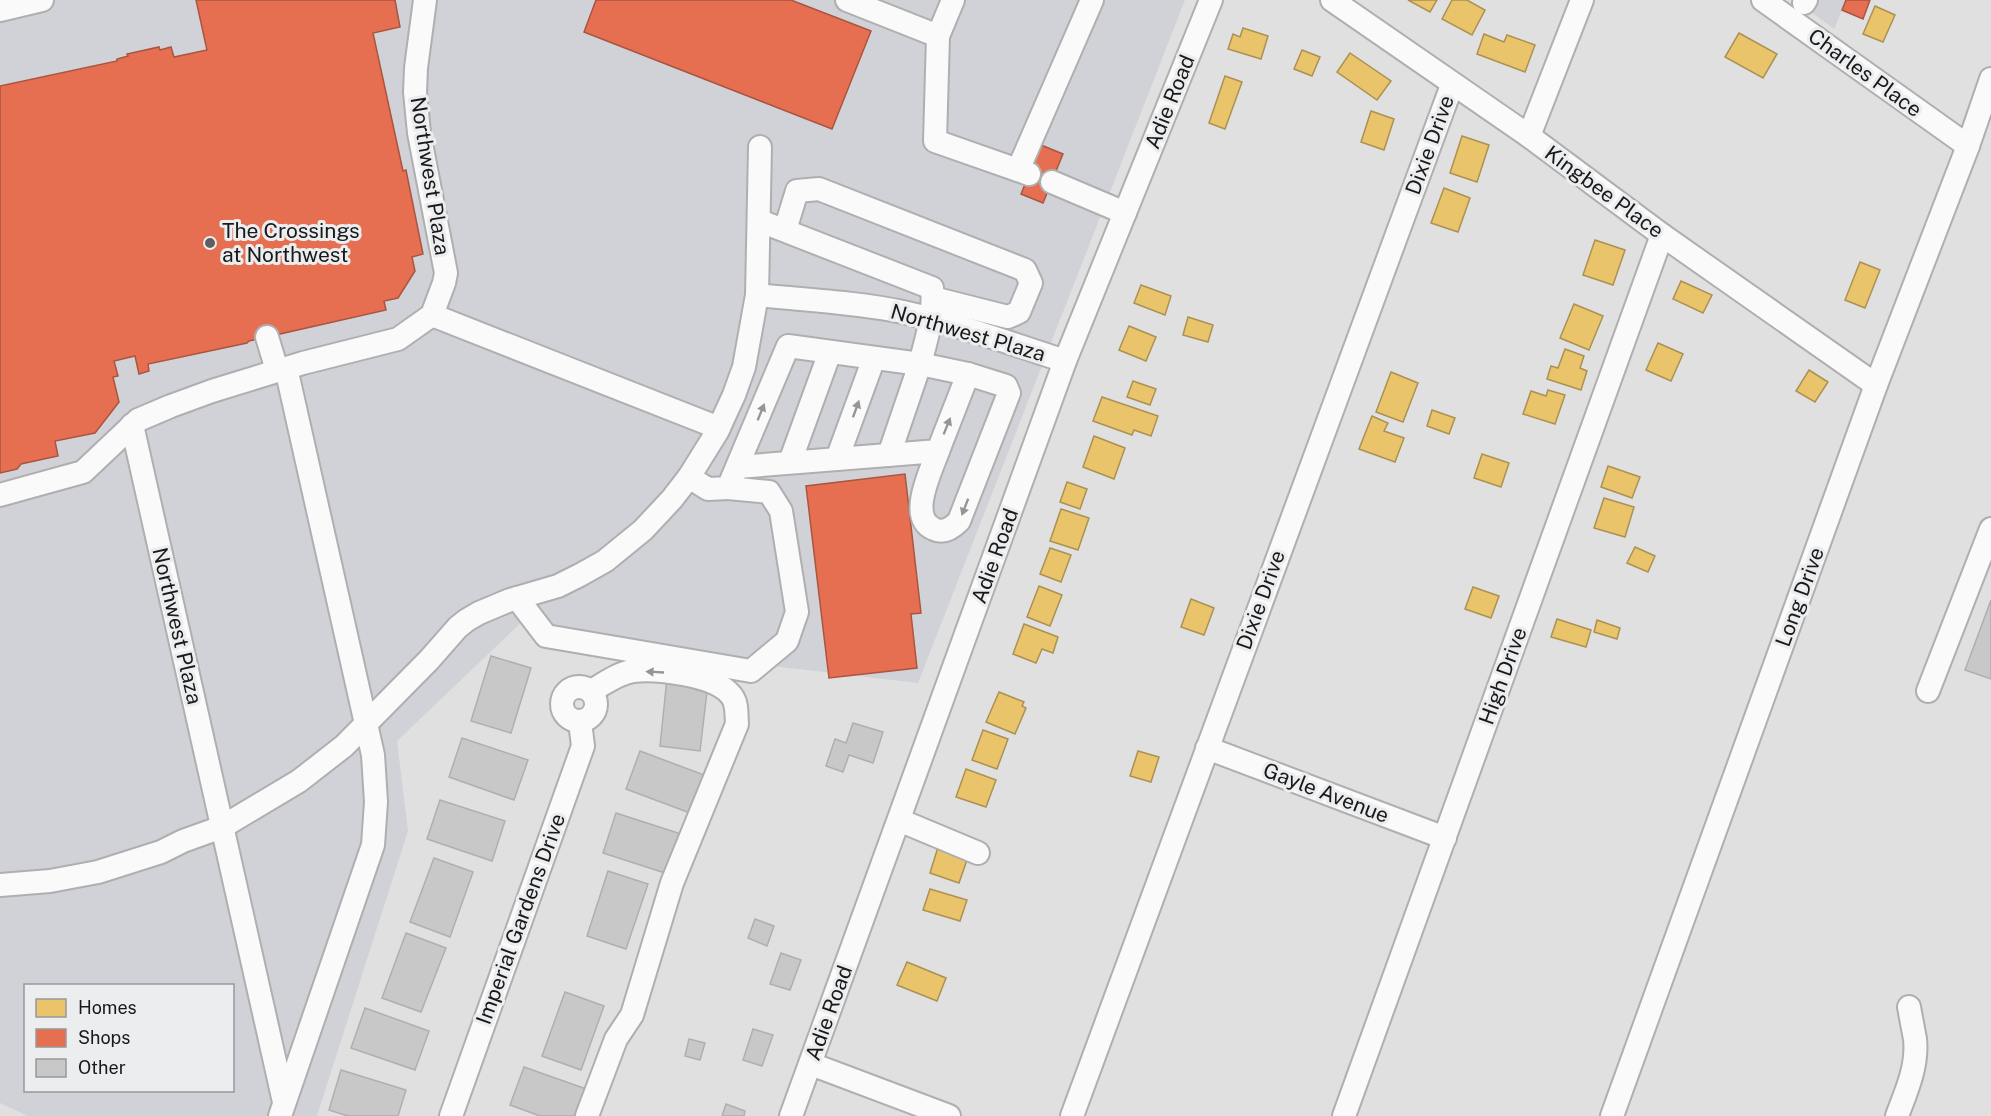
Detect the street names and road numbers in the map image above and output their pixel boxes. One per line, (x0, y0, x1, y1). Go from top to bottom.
street label: Charles Place (1804, 23, 1927, 122)
street label: Adie Road (1139, 51, 1200, 152)
street label: Dixie Drive (1400, 92, 1459, 198)
street label: Northwest Plaza (406, 95, 455, 257)
street label: Kingbee Place (1540, 140, 1669, 243)
street label: Northwest Plaza (888, 298, 1049, 367)
street label: Adie Road (966, 505, 1023, 607)
street label: Long Drive (1770, 544, 1829, 650)
street label: Northwest Plaza (147, 545, 208, 707)
street label: Dixie Drive (1231, 547, 1290, 653)
street label: High Drive (1473, 624, 1532, 728)
street label: Gayle Avenue (1260, 757, 1393, 828)
street label: Imperial Gardens Drive (471, 810, 570, 1028)
street label: Adie Road (800, 962, 857, 1064)

